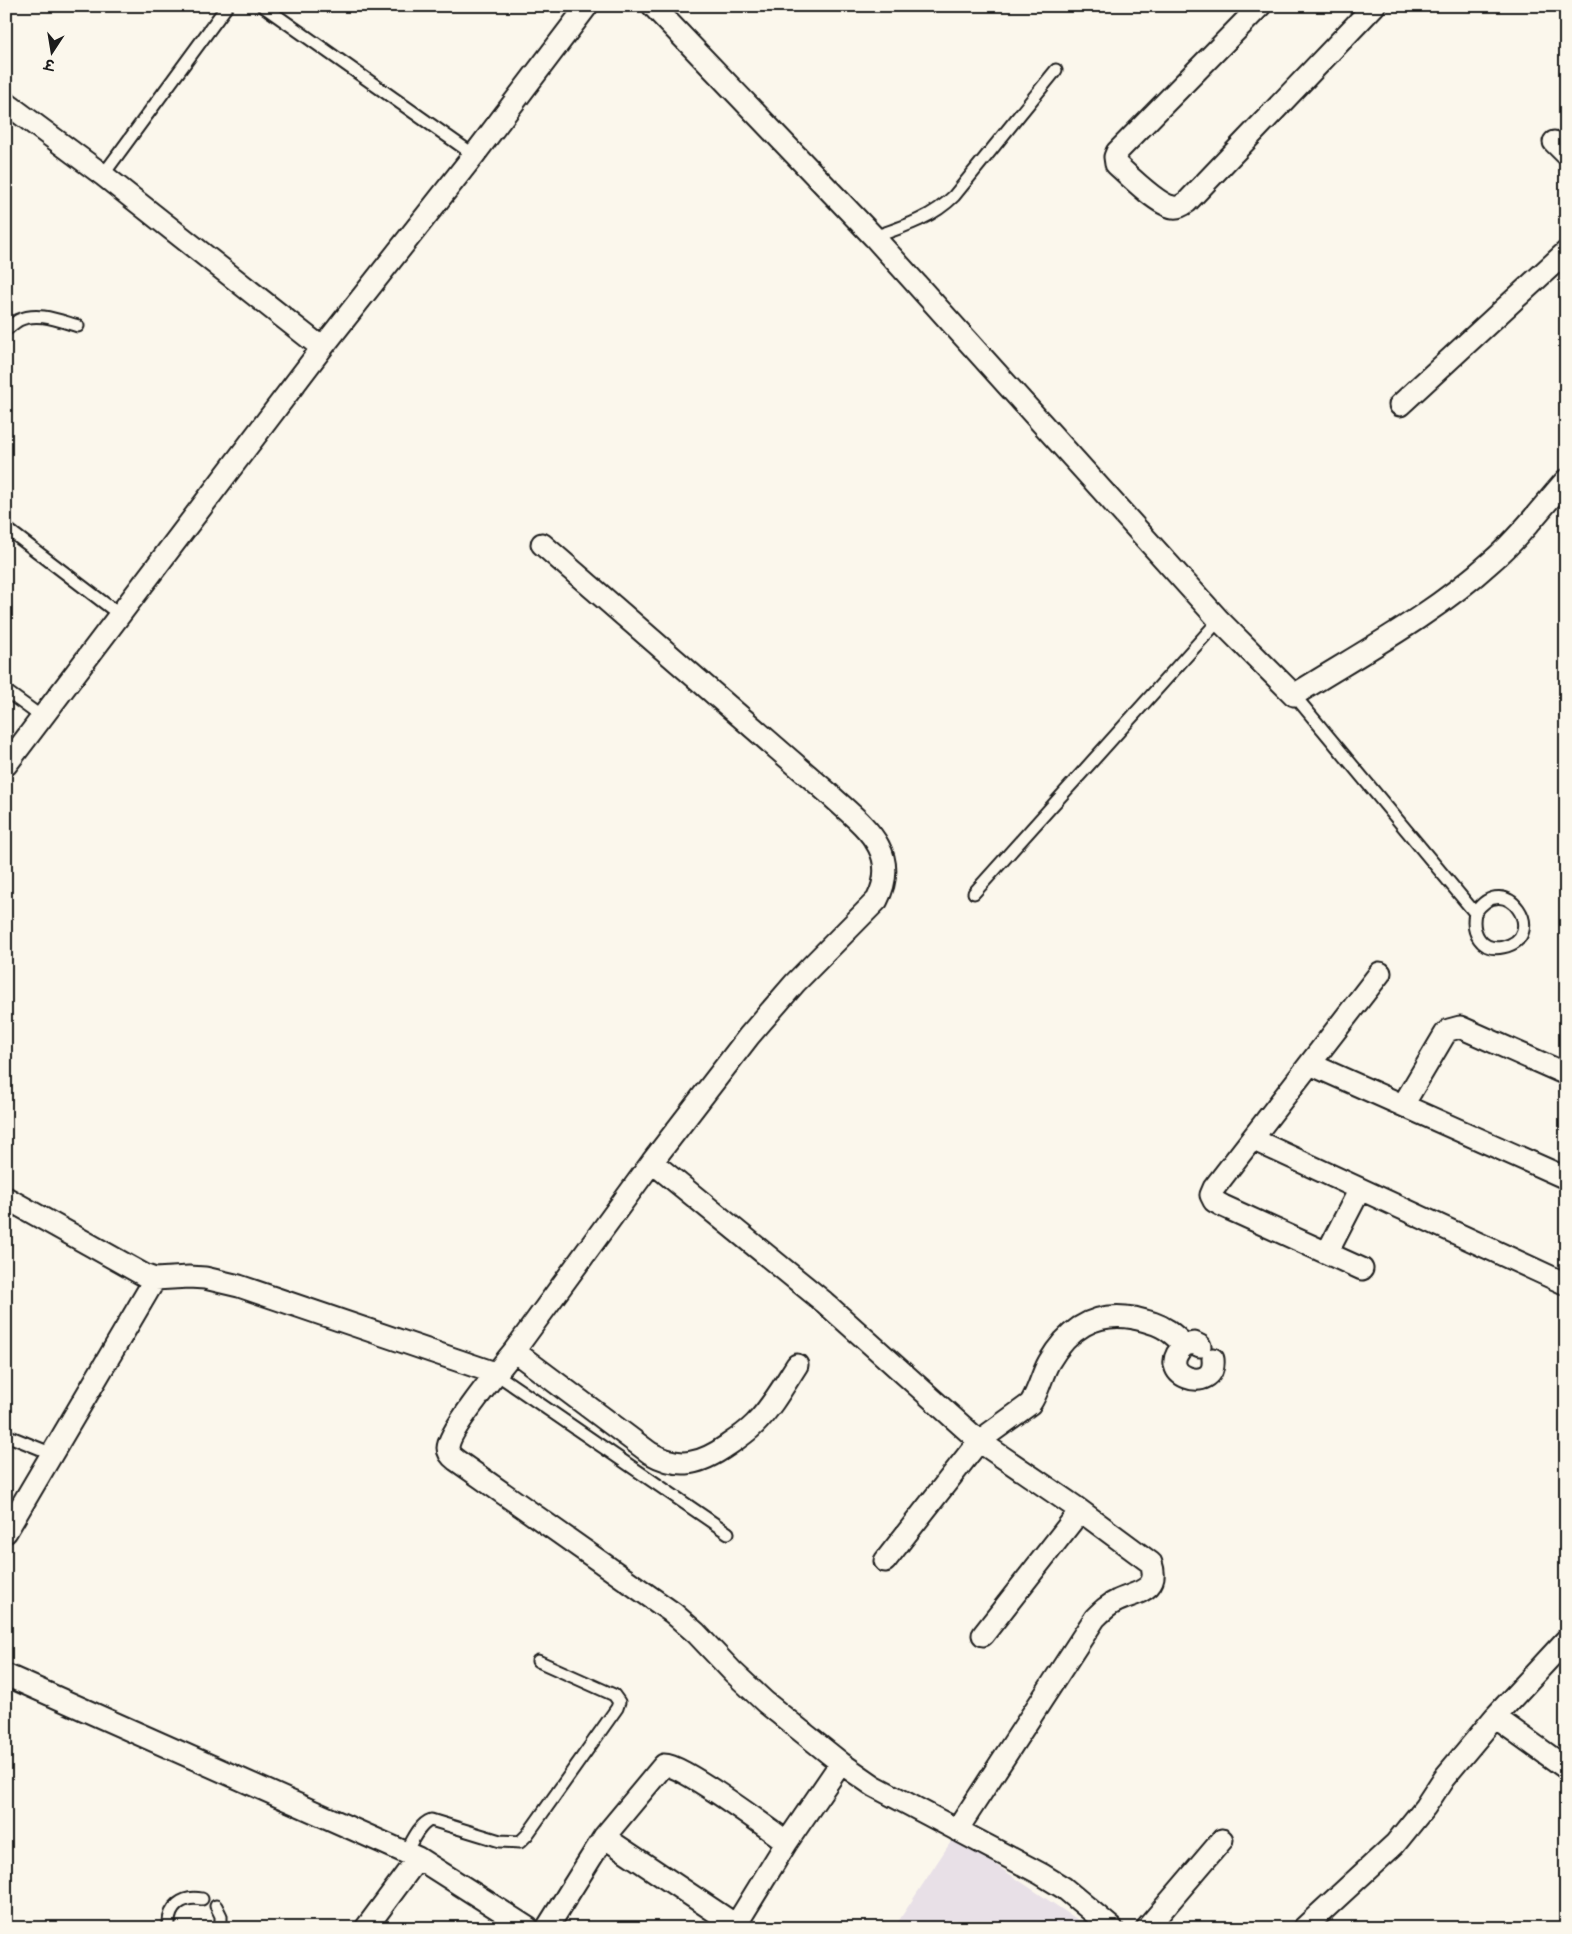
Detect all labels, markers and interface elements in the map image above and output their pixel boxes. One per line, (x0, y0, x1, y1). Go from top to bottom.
north arrow (28, 28, 78, 78)
text: उ (41, 55, 58, 76)

